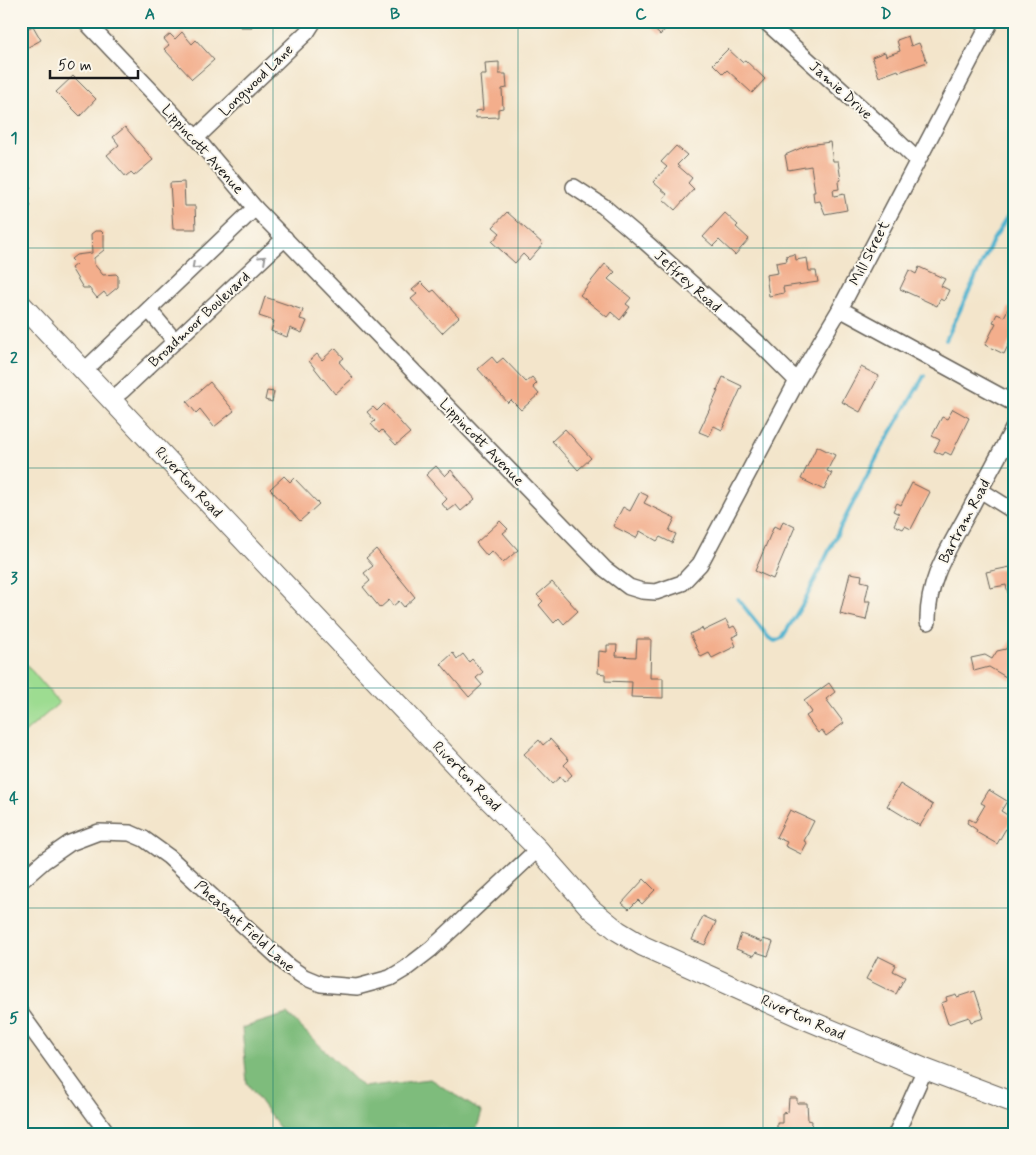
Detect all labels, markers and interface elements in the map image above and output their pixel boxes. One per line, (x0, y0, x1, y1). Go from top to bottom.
text: A (145, 4, 155, 25)
text: B (390, 4, 400, 25)
text: C (635, 4, 647, 25)
text: D (880, 4, 892, 25)
street label: Longwood Lane (215, 40, 299, 122)
scale bar (50, 48, 138, 80)
text: 50 m (58, 56, 92, 76)
street label: Jamie Drive (805, 57, 876, 125)
street label: Lippincott Avenue (157, 101, 248, 199)
text: 1 (10, 128, 18, 149)
street label: Mill Street (845, 217, 895, 289)
street label: Jeffrey Road (649, 246, 725, 317)
one-way arrow (257, 256, 266, 265)
one-way arrow (191, 260, 200, 269)
street label: Broadmoor Boulevard (144, 267, 255, 372)
text: 2 (10, 348, 18, 369)
street label: Lippincott Avenue (434, 395, 528, 491)
street label: Riverton Road (150, 443, 227, 523)
street label: Bartram Road (934, 476, 996, 567)
text: 3 (10, 568, 18, 589)
street label: Riverton Road (428, 737, 505, 816)
text: 4 (9, 788, 19, 809)
street label: Pheasant Field Lane (190, 876, 299, 977)
street label: Riverton Road (757, 990, 848, 1046)
text: 5 (9, 1008, 19, 1029)

